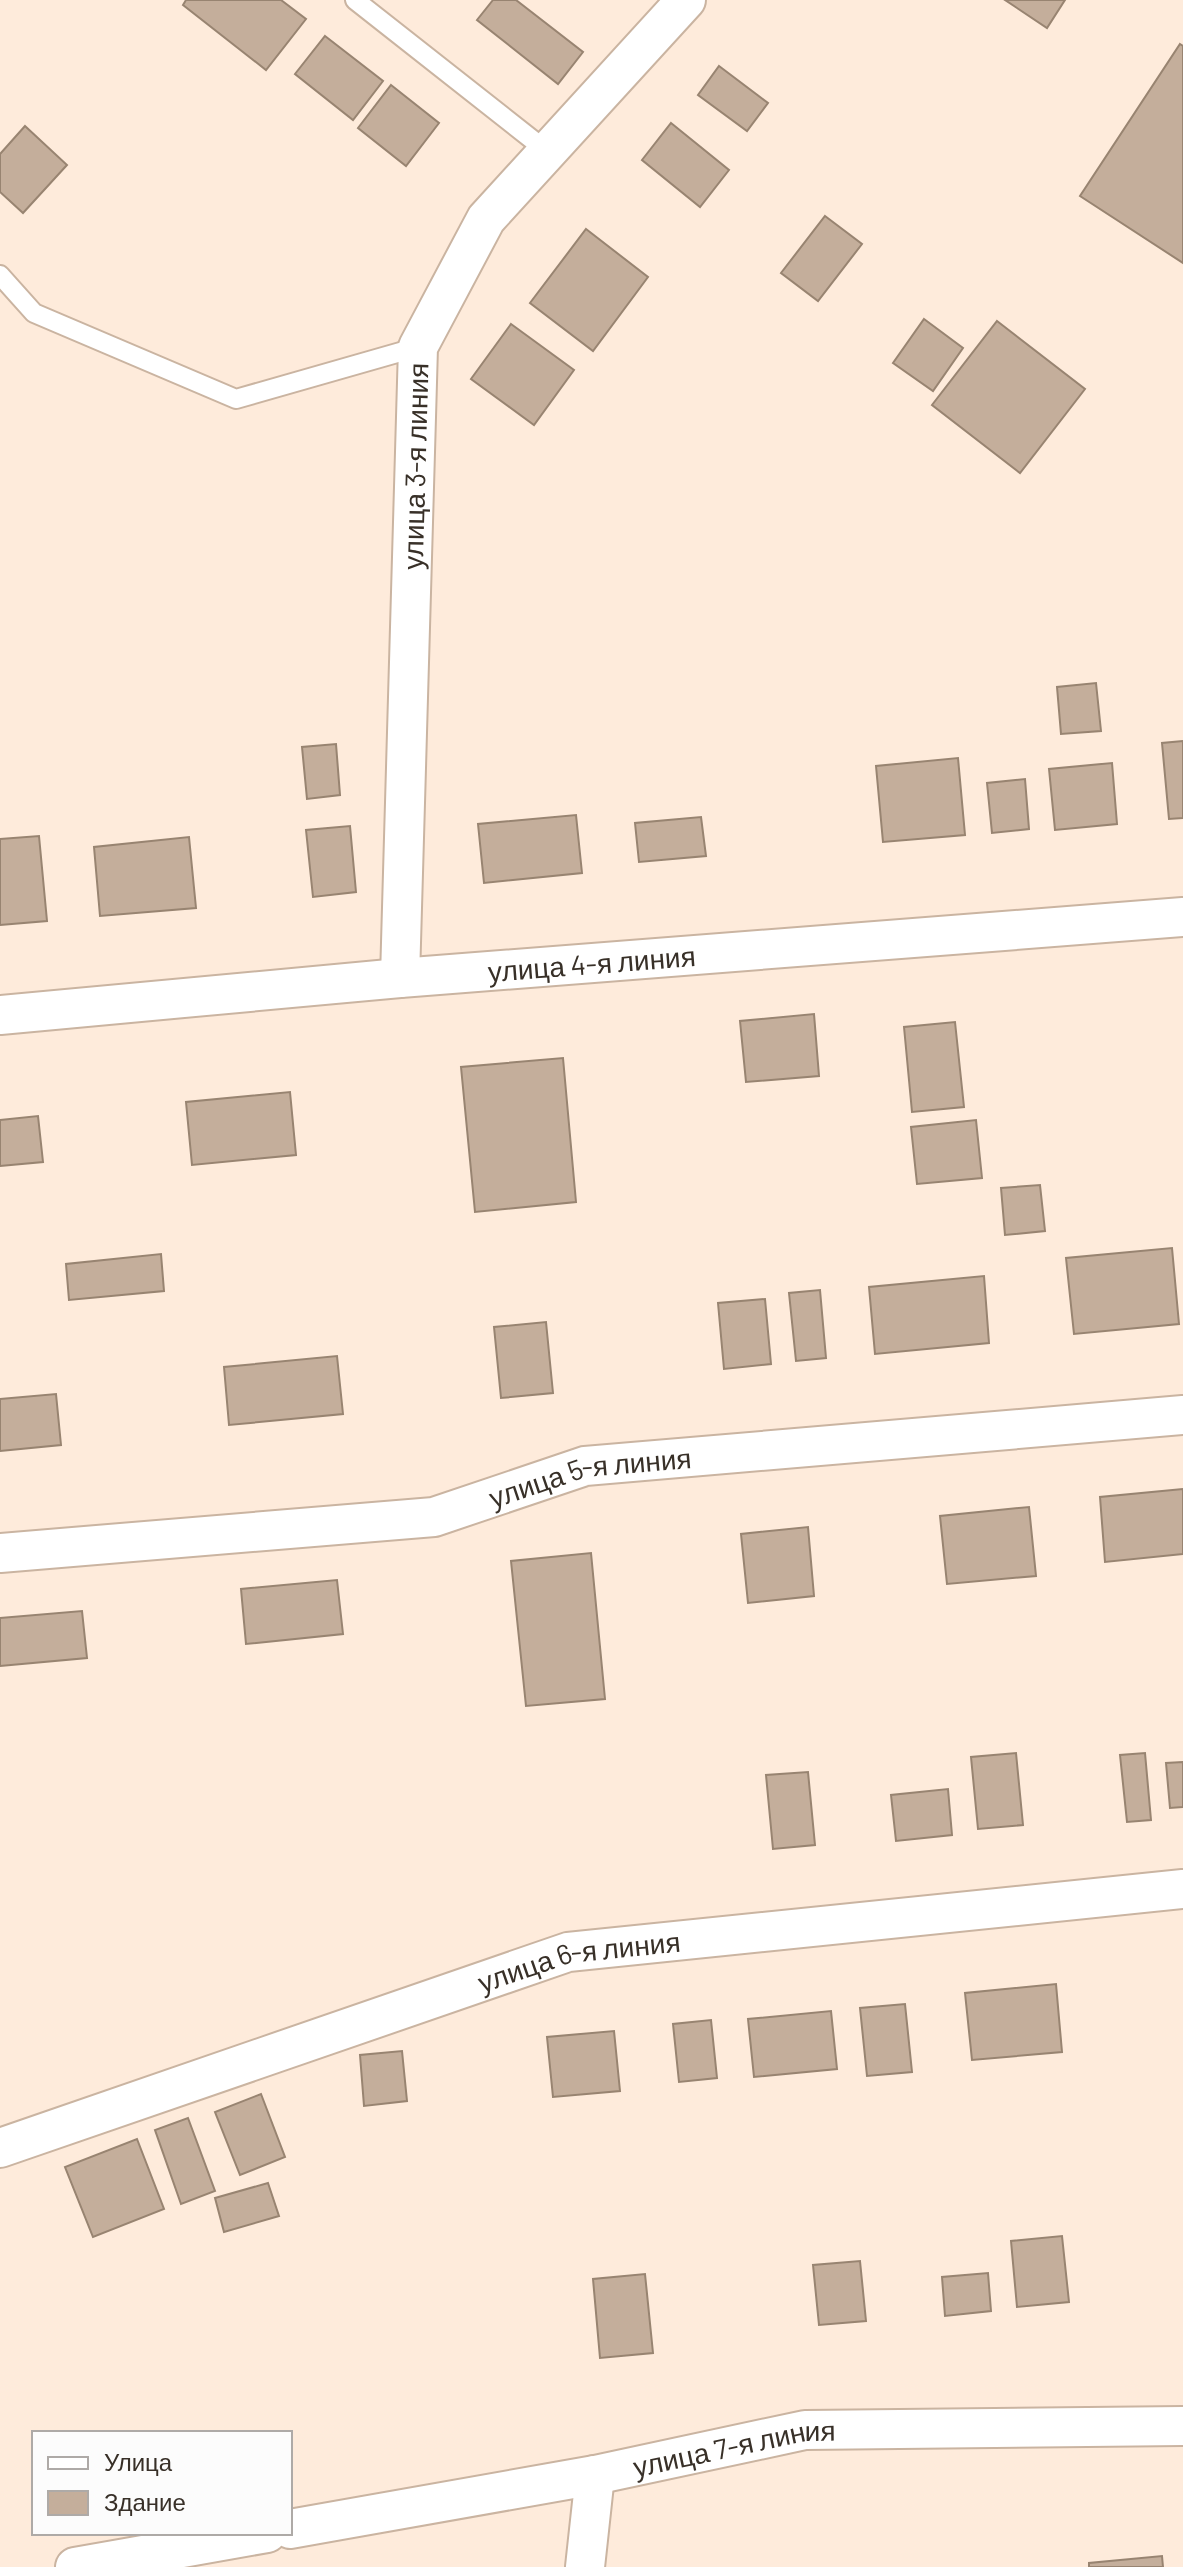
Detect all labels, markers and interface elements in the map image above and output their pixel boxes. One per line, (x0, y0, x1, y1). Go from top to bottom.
street label: улица 3-я линия (395, 362, 435, 570)
street label: улица 4-я линия (487, 938, 697, 988)
street label: улица 5-я линия (484, 1440, 693, 1514)
street label: улица 6-я линия (473, 1924, 682, 1999)
street label: улица 7-я линия (630, 2413, 836, 2483)
legend (32, 2431, 292, 2535)
text: Улица (104, 2447, 173, 2476)
text: Здание (104, 2487, 186, 2516)

